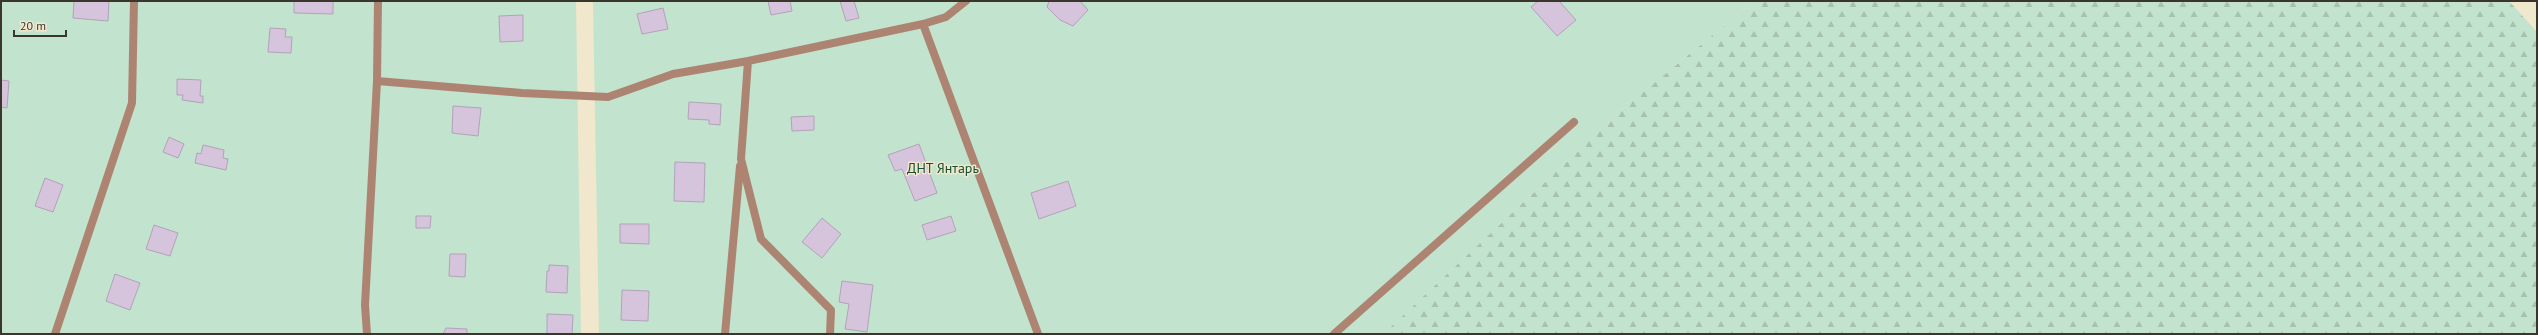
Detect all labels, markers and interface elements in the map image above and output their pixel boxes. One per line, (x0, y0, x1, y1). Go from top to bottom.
scale bar (14, 12, 66, 38)
text: 20 m (20, 18, 46, 33)
park label: ДНТ Янтарь (907, 159, 979, 177)

